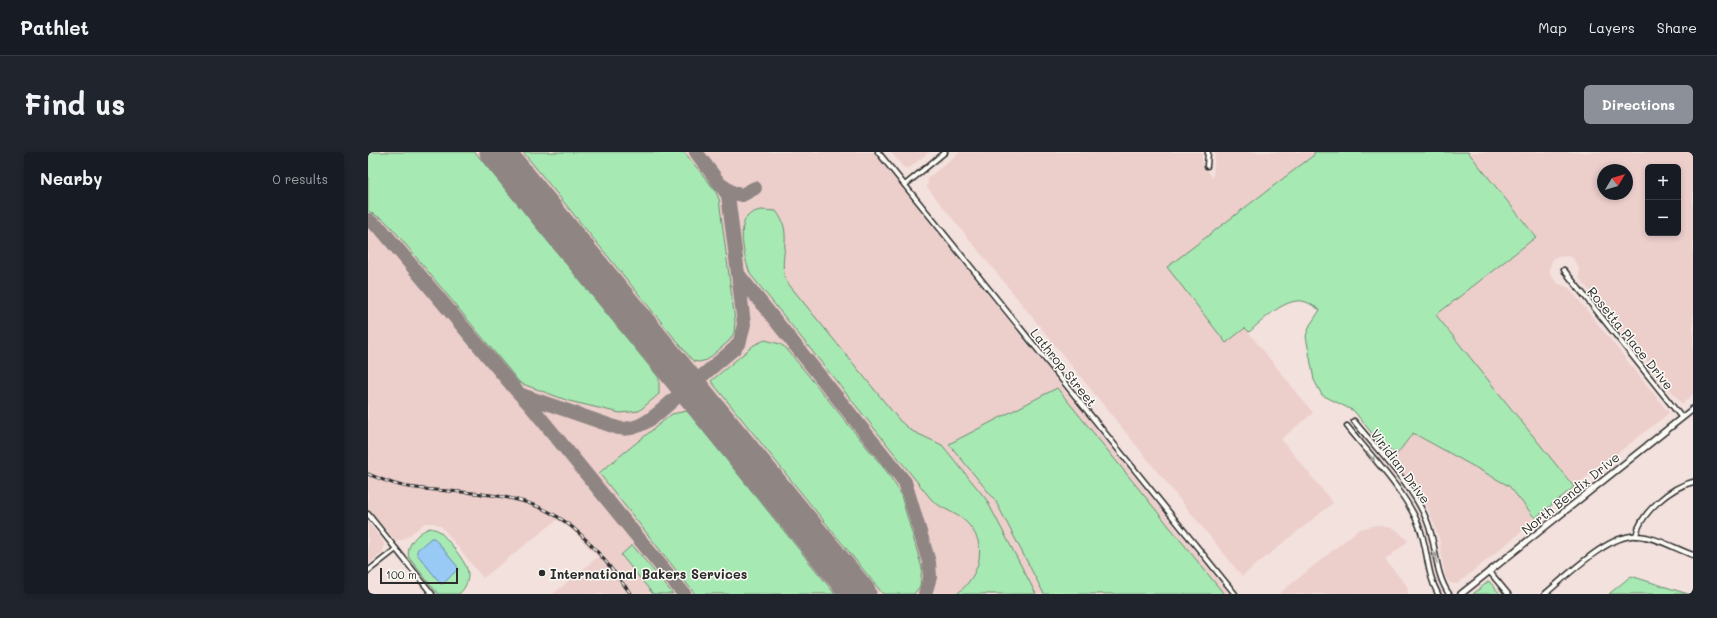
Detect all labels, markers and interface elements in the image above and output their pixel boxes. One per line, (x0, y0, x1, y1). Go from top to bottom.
text: Pathlet (20, 15, 89, 40)
text: Map (1538, 18, 1567, 37)
text: Layers (1589, 18, 1635, 37)
text: Share (1657, 18, 1697, 37)
button: Directions (1584, 85, 1693, 124)
text: Find us (24, 86, 125, 122)
north arrow (1597, 164, 1633, 200)
map controls (1645, 164, 1681, 236)
button: + (1645, 164, 1681, 200)
text: Nearby (40, 167, 102, 189)
text: 0 results (273, 170, 328, 187)
button: − (1645, 200, 1681, 236)
street label: Rosetta Place Drive (1584, 283, 1678, 393)
street label: Lathrop Street (1027, 324, 1101, 410)
street label: Viridian Drive (1367, 425, 1435, 507)
street label: North Bendix Drive (1517, 448, 1623, 538)
one-way arrow (1367, 451, 1375, 462)
one-way arrow (1433, 552, 1439, 564)
place label: International Bakers Services (550, 565, 747, 582)
scale bar (380, 566, 458, 585)
text: 100 m (386, 567, 417, 582)
marker: International Bakers Services (537, 568, 547, 578)

